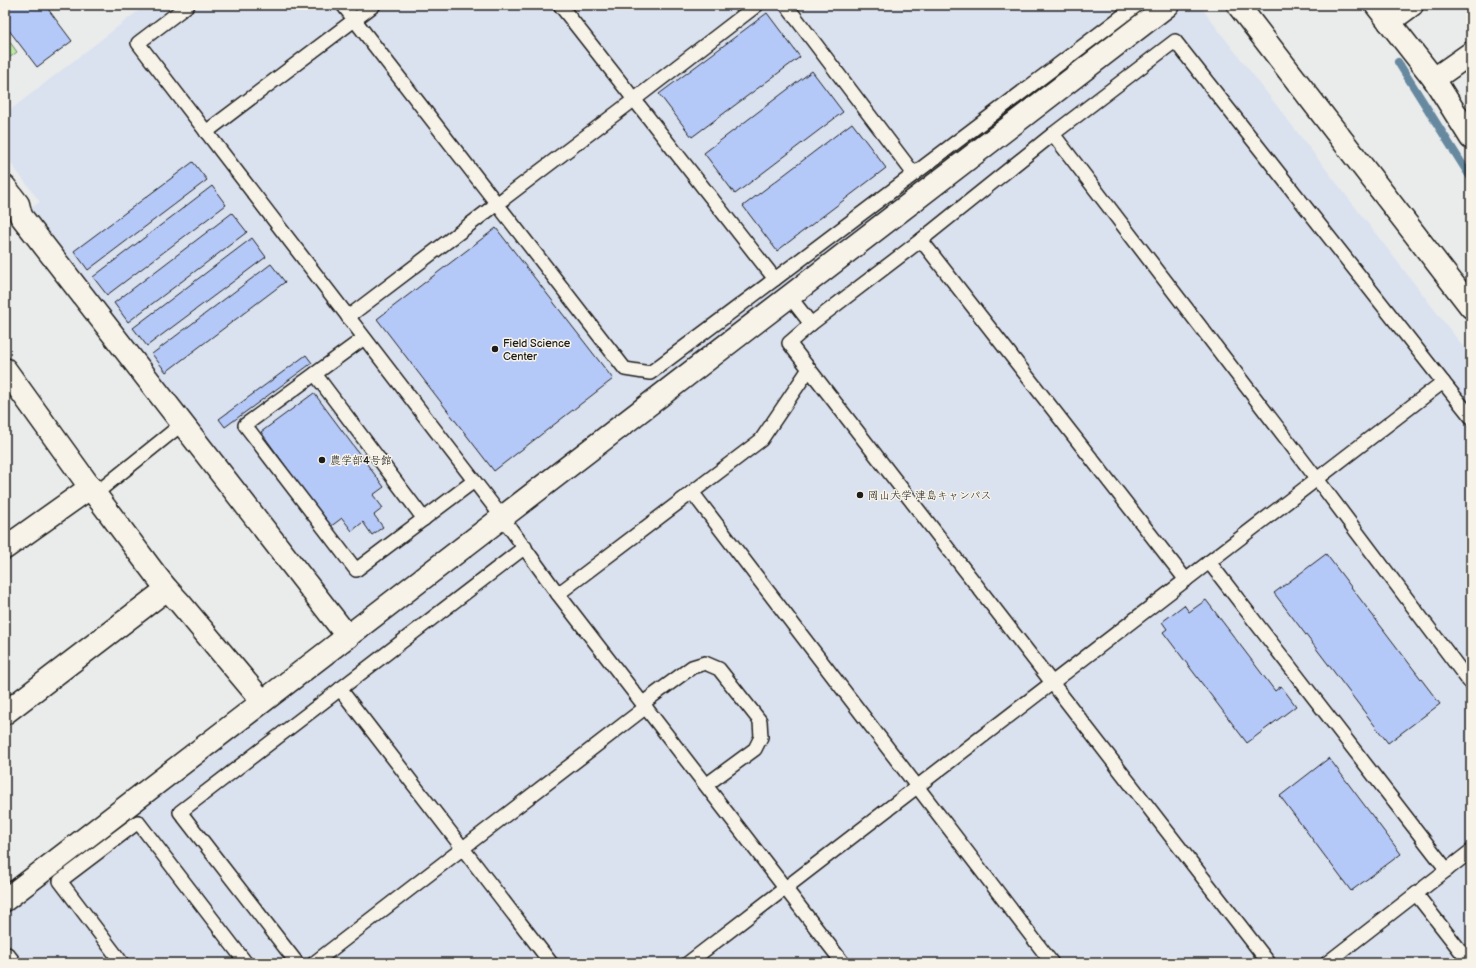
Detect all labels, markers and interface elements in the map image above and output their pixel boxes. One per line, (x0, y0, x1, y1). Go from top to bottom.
place label: Field Science Center (503, 337, 571, 363)
marker: Field Science Center (490, 344, 500, 354)
place label: 農学部4号館 (330, 454, 392, 467)
marker: 農学部4号館 (317, 455, 327, 465)
place label: 岡山大学 津島キャンパス (868, 489, 992, 502)
marker: 岡山大学 津島キャンパス (855, 490, 865, 500)

